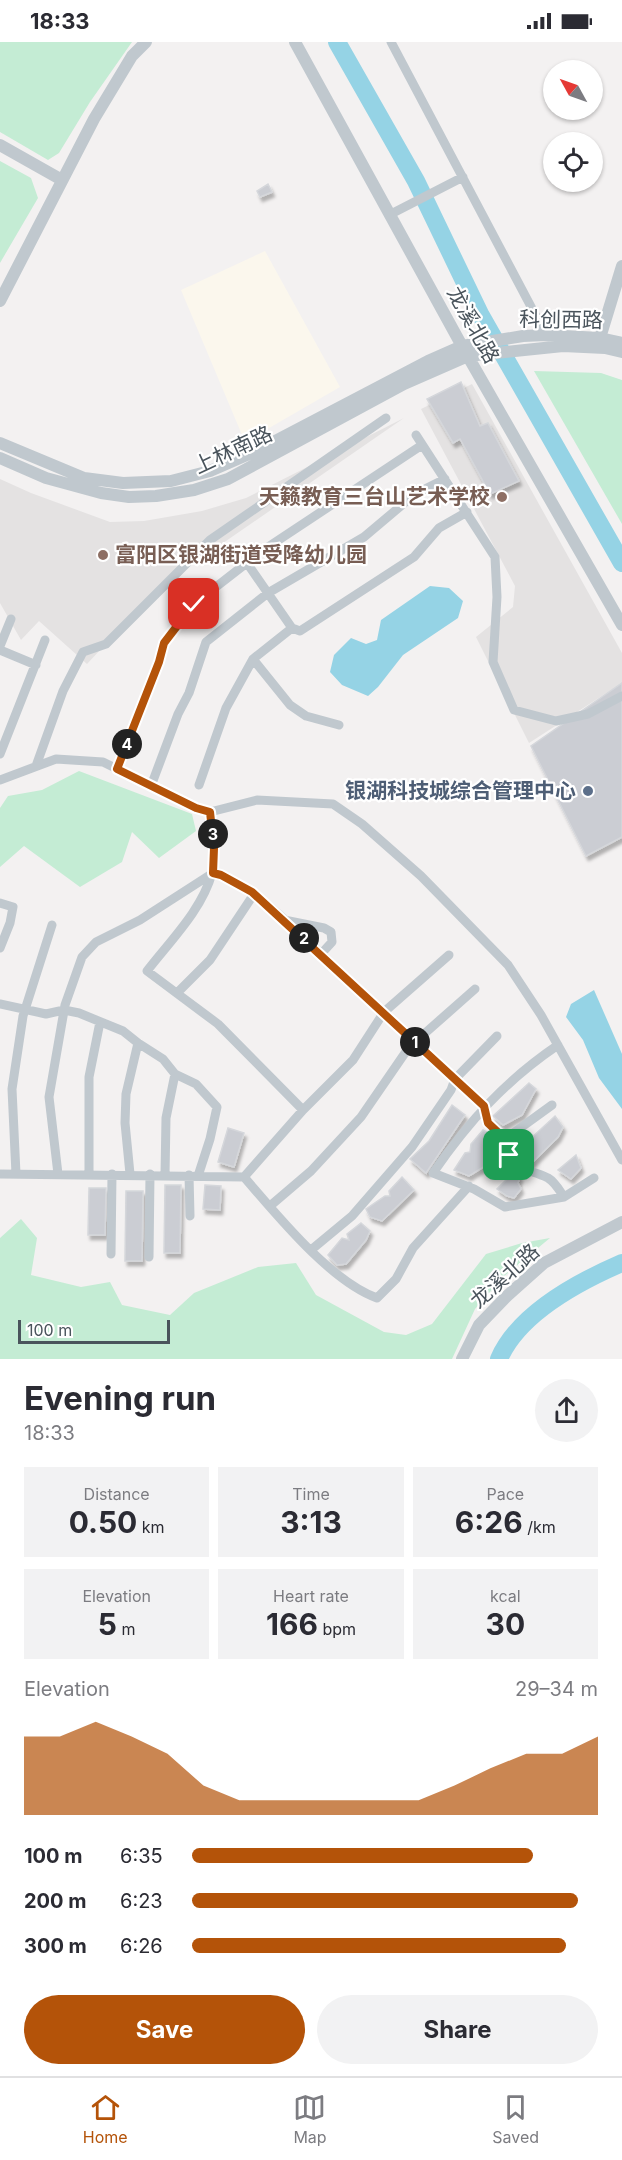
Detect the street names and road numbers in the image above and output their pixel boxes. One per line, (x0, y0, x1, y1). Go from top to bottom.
street label: 龙溪北路 (442, 282, 505, 368)
street label: 科创西路 (519, 306, 603, 333)
street label: 上林南路 (189, 420, 276, 479)
street label: 龙溪北路 (465, 1238, 544, 1313)

